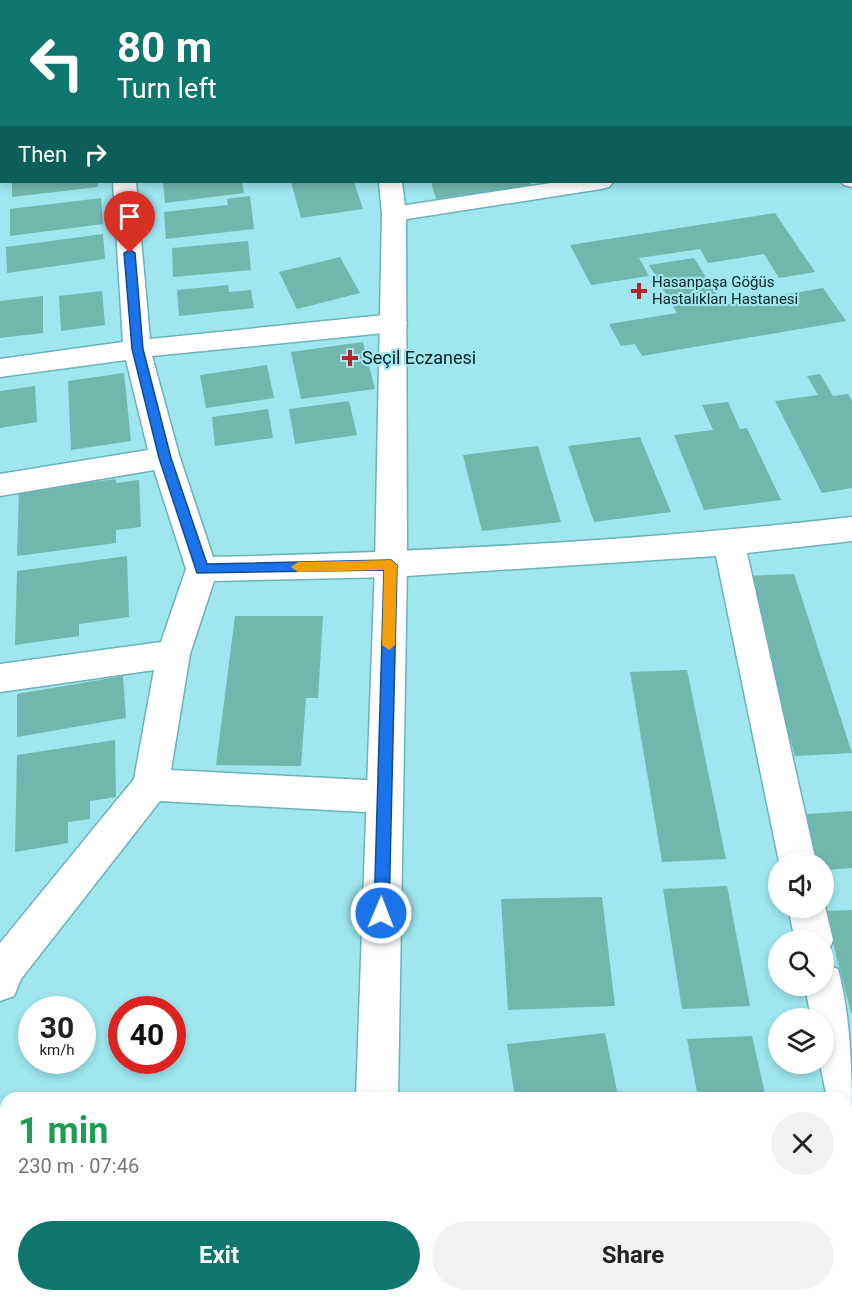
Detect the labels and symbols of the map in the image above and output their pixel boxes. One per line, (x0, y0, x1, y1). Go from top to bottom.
pin (104, 191, 155, 253)
place label: Hasanpaşa Göğüs Hastalıkları Hastanesi (652, 273, 798, 308)
marker: Hasanpaşa Göğüs Hastalıkları Hastanesi (630, 282, 648, 300)
place label: Seçil Eczanesi (362, 347, 476, 368)
marker: Seçil Eczanesi (343, 351, 357, 365)
position arrow (349, 881, 413, 945)
speed limit sign: 40 (108, 996, 186, 1074)

